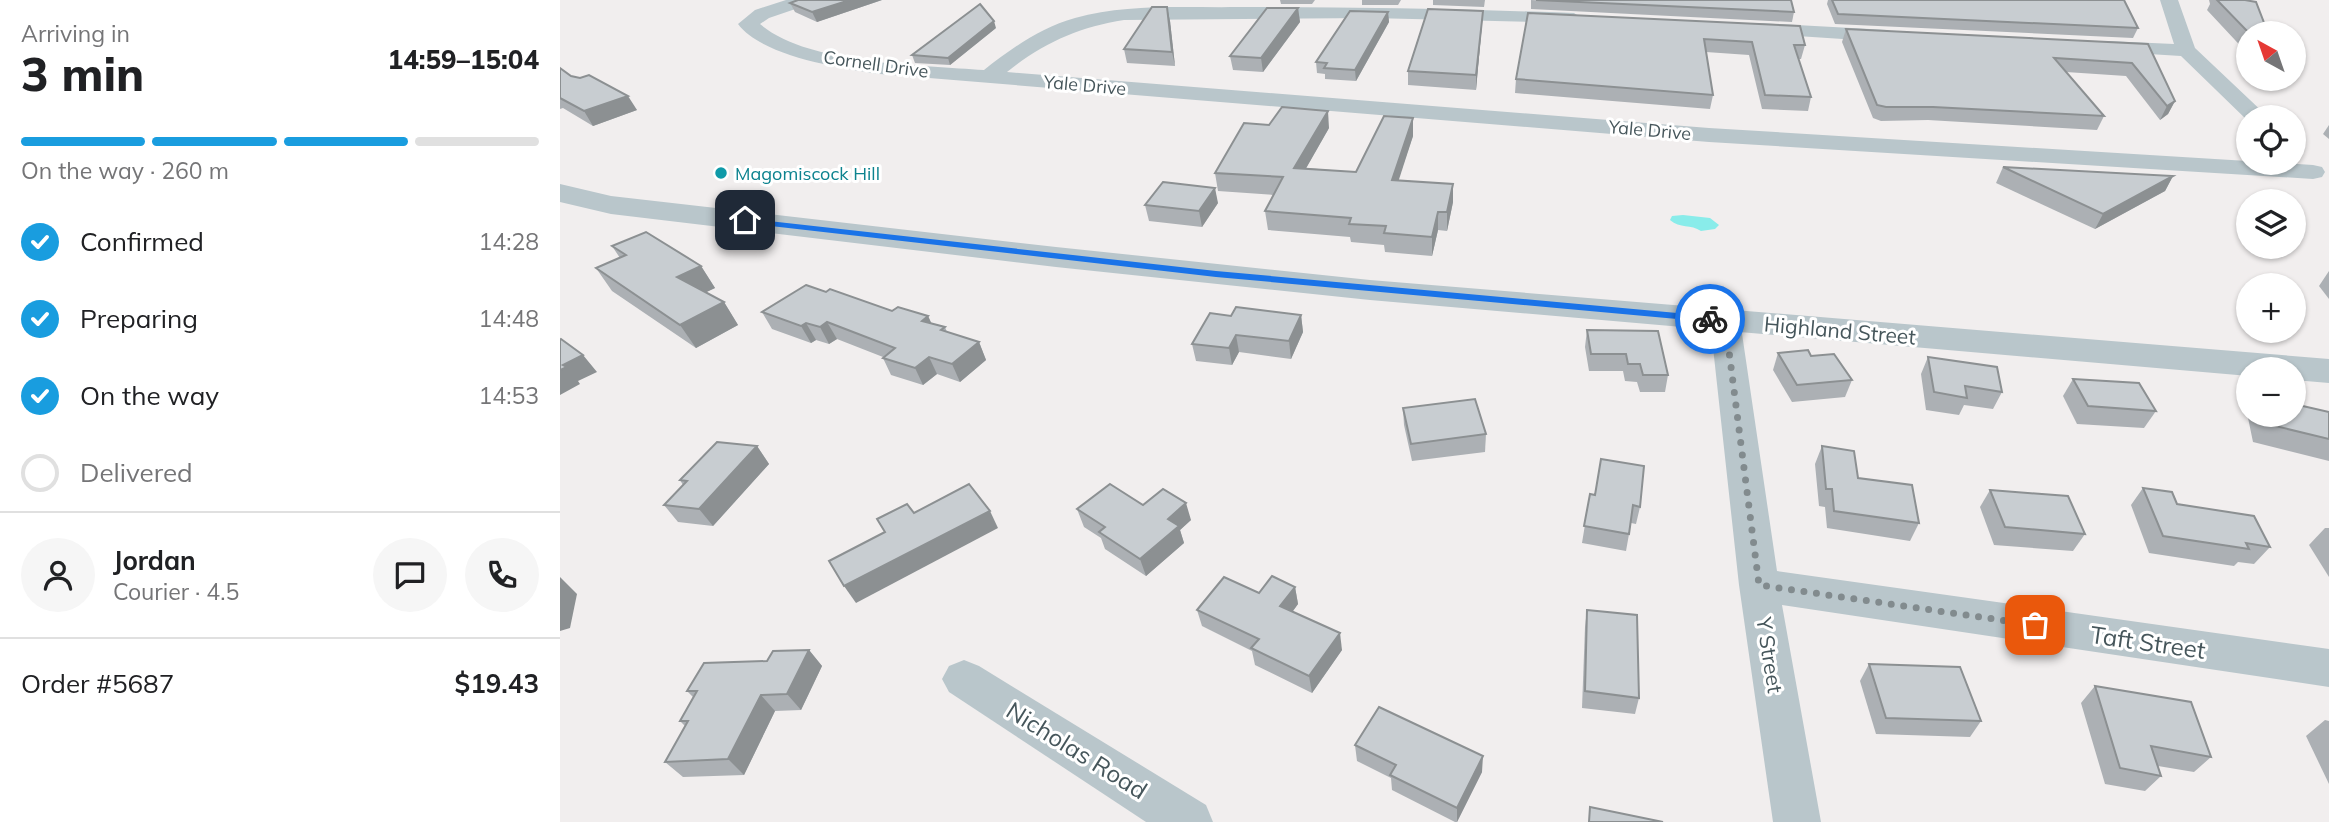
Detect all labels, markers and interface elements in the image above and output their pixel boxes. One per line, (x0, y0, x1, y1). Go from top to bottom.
text: Arriving in (21, 19, 130, 48)
north arrow (2236, 21, 2306, 91)
map controls (2236, 21, 2306, 427)
text: 14:59–15:04 (388, 43, 539, 76)
text: 3 min (21, 45, 144, 103)
street label: Cornell Drive (822, 45, 930, 83)
street label: Yale Drive (1042, 70, 1127, 100)
button: locate (2236, 105, 2306, 175)
street label: Yale Drive (1607, 115, 1692, 145)
text: On the way · 260 m (21, 156, 229, 185)
place label: Magomiscock Hill (735, 162, 880, 185)
marker: Magomiscock Hill (713, 165, 729, 181)
button: layers (2236, 189, 2306, 259)
pin (715, 190, 775, 250)
icon: home (726, 201, 764, 239)
icon: check (21, 223, 59, 261)
text: Confirmed (80, 225, 204, 258)
text: 14:28 (479, 227, 539, 256)
button: + (2236, 273, 2306, 343)
courier (1675, 284, 1745, 354)
icon: check (21, 300, 59, 338)
icon: bike (1691, 300, 1729, 338)
text: Preparing (80, 302, 198, 335)
text: 14:48 (479, 304, 539, 333)
street label: Highland Street (1763, 310, 1917, 350)
button: − (2236, 357, 2306, 427)
icon: check (21, 377, 59, 415)
text: On the way (80, 379, 219, 412)
text: 14:53 (479, 381, 539, 410)
text: Delivered (80, 456, 193, 489)
button: person (21, 538, 95, 612)
button: chat (373, 538, 447, 612)
button: phone (465, 538, 539, 612)
text: Jordan (113, 544, 196, 577)
text: Courier · 4.5 (113, 577, 239, 606)
pin (2005, 595, 2065, 655)
icon: bag (2016, 606, 2054, 644)
street label: Y Street (1751, 614, 1789, 695)
street label: Taft Street (2089, 619, 2207, 665)
text: Order #5687 (21, 667, 174, 700)
text: $19.43 (455, 667, 539, 700)
street label: Nicholas Road (1001, 695, 1153, 805)

